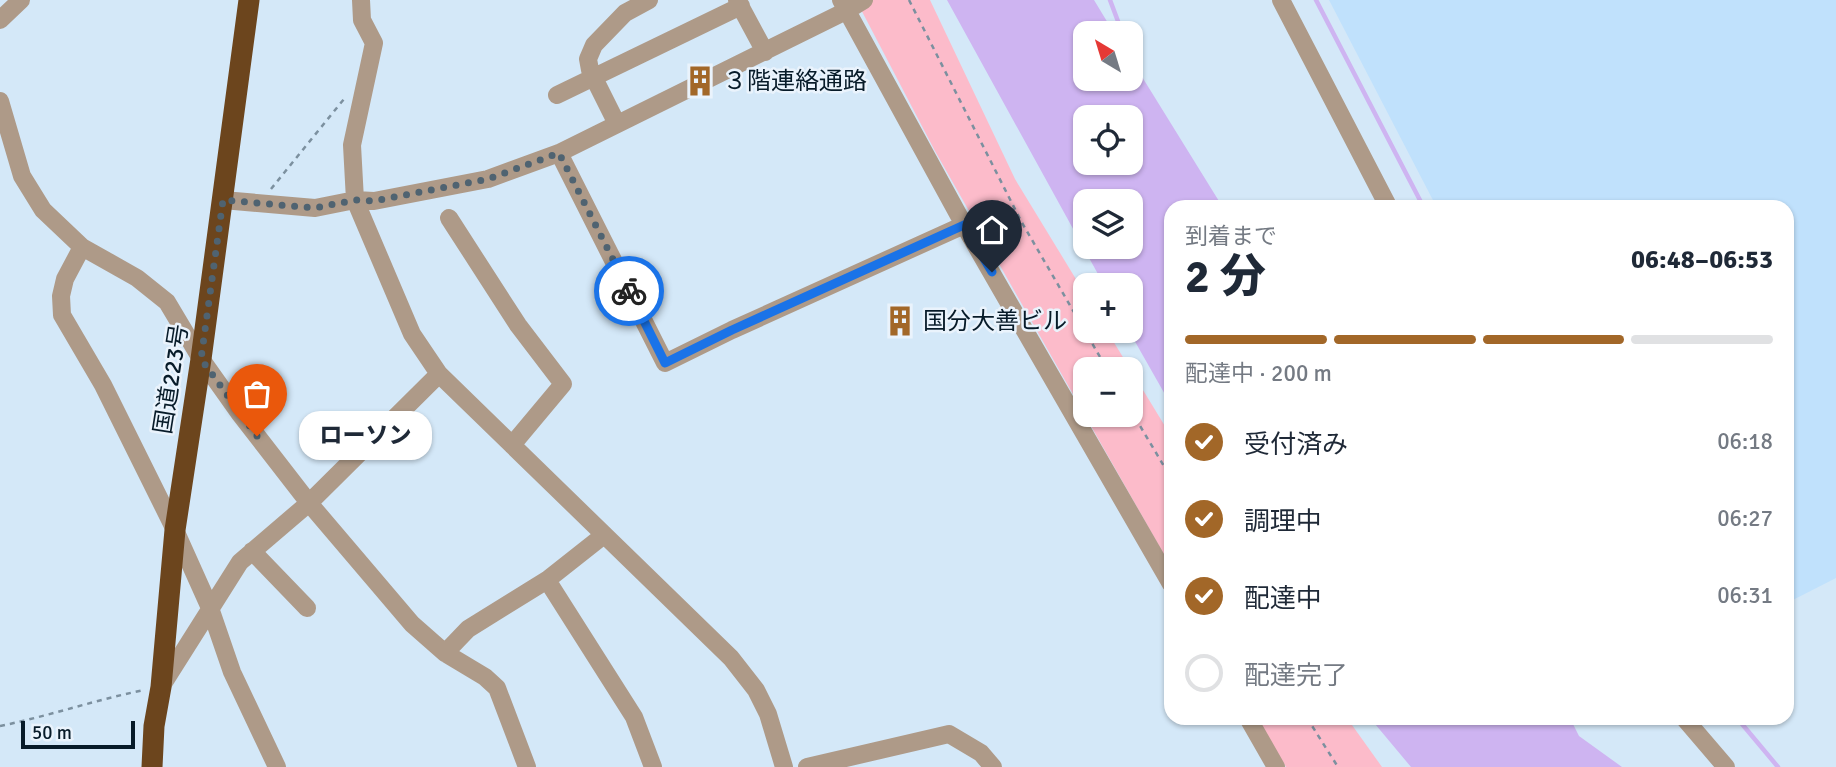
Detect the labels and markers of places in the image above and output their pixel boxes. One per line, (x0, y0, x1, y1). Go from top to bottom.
building icon: ３階連絡通路 (683, 64, 717, 98)
place label: ３階連絡通路 (723, 66, 867, 96)
pin (962, 200, 1022, 272)
building icon: 国分大善ビル (883, 304, 917, 338)
place label: 国分大善ビル (923, 306, 1067, 336)
pin (227, 364, 287, 436)
callout: ローソン (299, 412, 432, 460)

